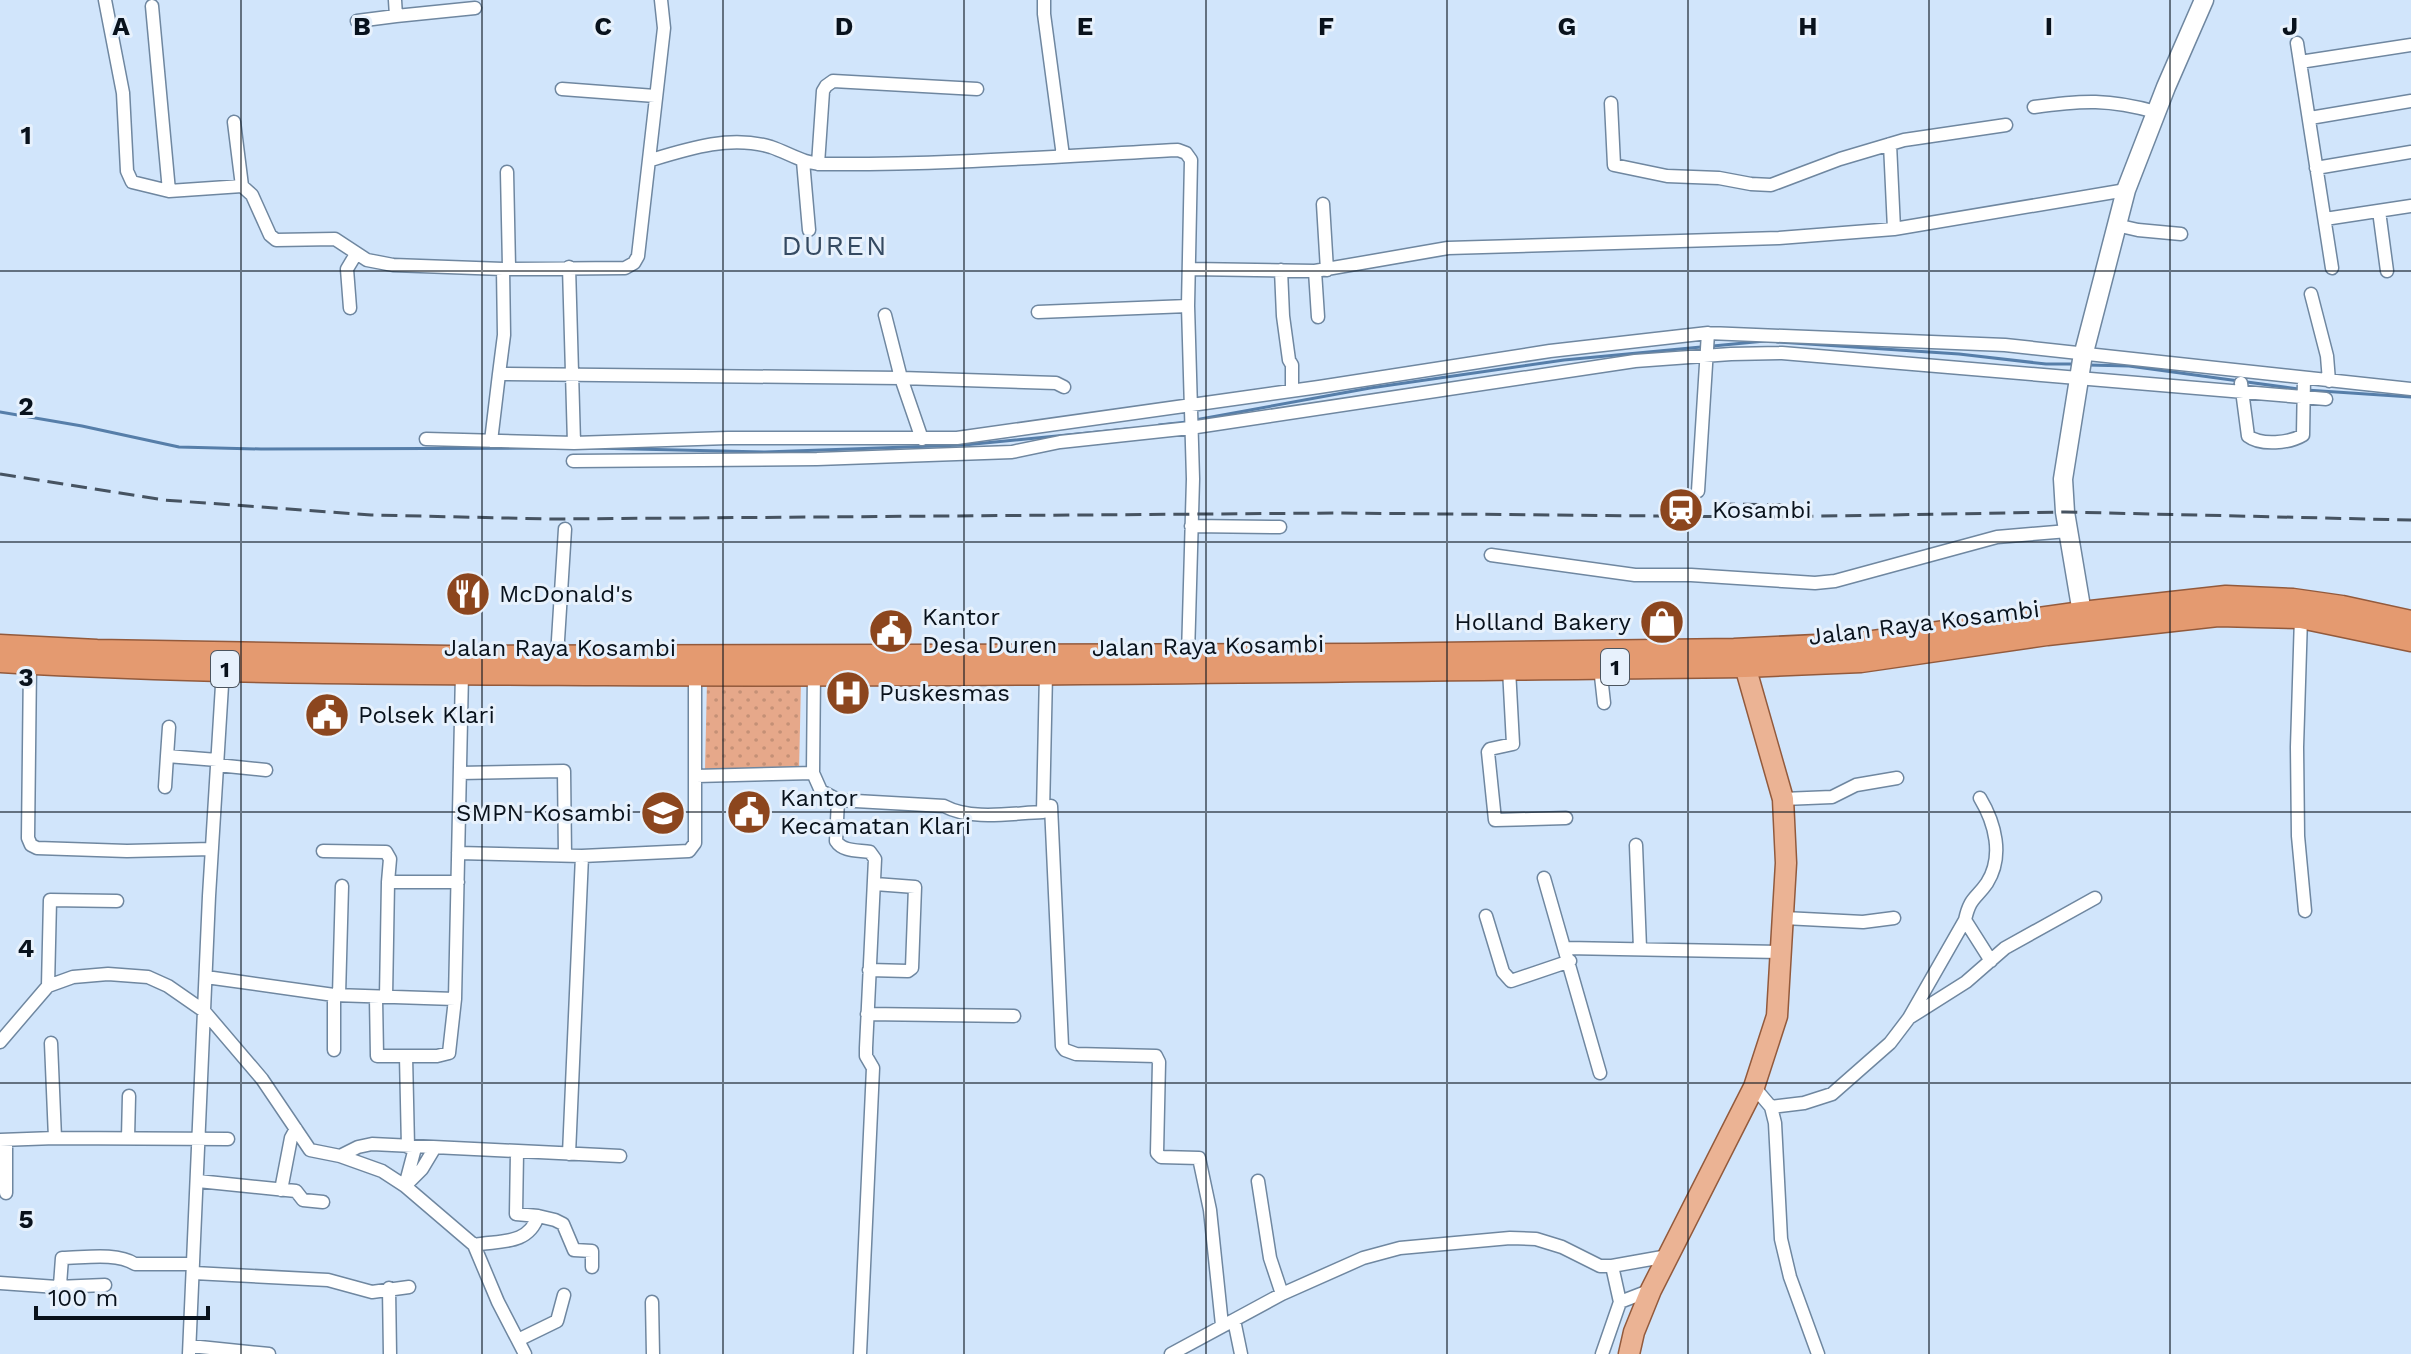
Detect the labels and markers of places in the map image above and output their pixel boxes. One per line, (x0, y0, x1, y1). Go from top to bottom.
station icon: Kosambi (1657, 486, 1705, 534)
place label: Kosambi (1712, 496, 1812, 524)
restaurant icon: McDonald's (444, 570, 492, 618)
place label: McDonald's (499, 580, 633, 608)
shop icon: Holland Bakery (1638, 598, 1686, 646)
place label: Kantor Desa Duren (922, 603, 1057, 659)
public building icon: Kantor Desa Duren (867, 607, 915, 655)
place label: Holland Bakery (1454, 608, 1632, 636)
hospital icon: Puskesmas (824, 669, 872, 717)
place label: Puskesmas (879, 679, 1010, 707)
public building icon: Polsek Klari (303, 691, 351, 739)
place label: Polsek Klari (358, 701, 495, 729)
place label: Kantor Kecamatan Klari (780, 784, 971, 840)
public building icon: Kantor Kecamatan Klari (725, 788, 773, 836)
school or university icon: SMPN Kosambi (639, 789, 687, 837)
place label: SMPN Kosambi (456, 799, 632, 827)

